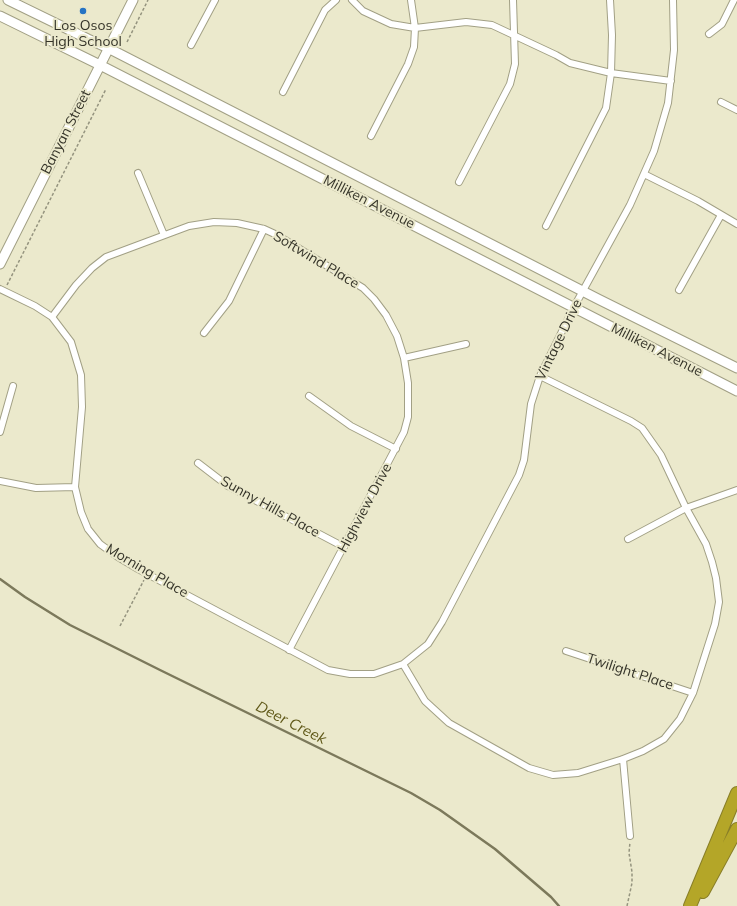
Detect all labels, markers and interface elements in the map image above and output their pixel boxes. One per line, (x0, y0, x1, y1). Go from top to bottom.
marker: Los Osos High School (78, 6, 88, 16)
place label: Los Osos High School (44, 18, 122, 50)
street label: Banyan Street (38, 87, 94, 177)
street label: Milliken Avenue (320, 172, 418, 232)
street label: Softwind Place (270, 228, 362, 292)
street label: Vintage Drive (532, 297, 586, 383)
street label: Milliken Avenue (608, 320, 706, 380)
street label: Highview Drive (334, 461, 396, 555)
street label: Sunny Hills Place (217, 473, 323, 541)
street label: Morning Place (103, 541, 191, 601)
street label: Twilight Place (585, 650, 675, 694)
water label: Deer Creek (253, 698, 329, 748)

